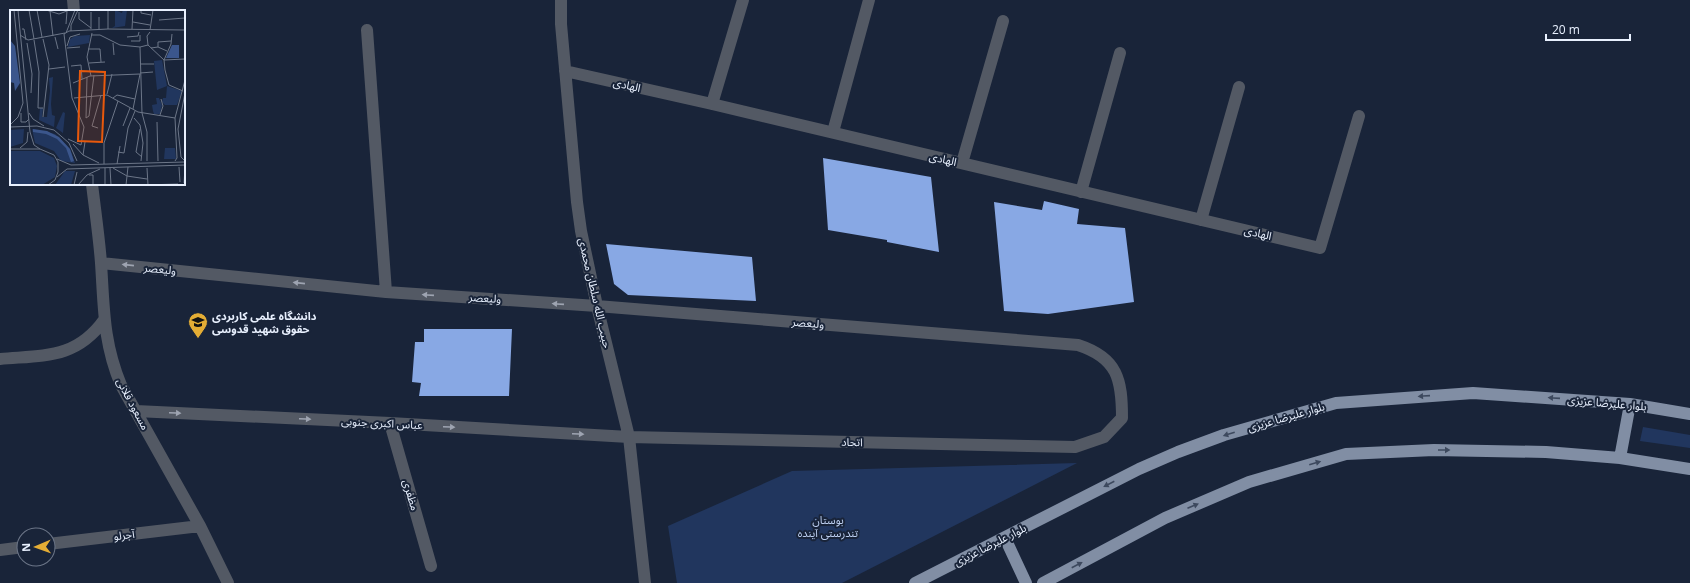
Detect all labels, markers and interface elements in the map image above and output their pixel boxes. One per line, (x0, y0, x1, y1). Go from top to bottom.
inset map (10, 10, 185, 185)
scale bar (1546, 16, 1630, 42)
text: 20 m (1552, 21, 1580, 38)
street label: الهادی (612, 74, 642, 95)
street label: الهادی (928, 148, 958, 169)
street label: الهادی (1243, 222, 1273, 243)
street label: حبیب الله سلطان محمدی (575, 236, 616, 350)
street label: ولیعصر (142, 259, 177, 278)
one-way arrow (122, 262, 134, 269)
one-way arrow (293, 279, 305, 286)
street label: ولیعصر (467, 289, 502, 306)
one-way arrow (422, 291, 434, 298)
one-way arrow (552, 300, 564, 307)
place label: دانشگاه علمی کاربردی حقوق شهید قدوسی (212, 308, 317, 336)
school or university icon: دانشگاه علمی کاربردی حقوق شهید قدوسی (187, 311, 209, 339)
street label: ولیعصر (790, 314, 825, 331)
street label: مسعود قلانی (114, 375, 153, 433)
street label: بلوار علیرضا عزیزی (1567, 392, 1647, 413)
one-way arrow (1418, 393, 1430, 400)
one-way arrow (1548, 395, 1560, 402)
street label: بلوار علیرضا عزیزی (1246, 398, 1326, 435)
one-way arrow (169, 410, 181, 417)
street label: عباس اکبری جنوبی (341, 413, 424, 432)
one-way arrow (299, 416, 311, 423)
one-way arrow (443, 423, 455, 430)
one-way arrow (572, 431, 585, 438)
one-way arrow (1223, 431, 1235, 437)
street label: اتحاد (841, 434, 863, 449)
one-way arrow (1438, 447, 1451, 453)
one-way arrow (1310, 460, 1322, 466)
street label: مظفری (400, 478, 423, 512)
one-way arrow (1104, 481, 1115, 487)
one-way arrow (1187, 503, 1198, 509)
park label: بوستان تندرستی آینده (798, 512, 858, 540)
street label: بلوار علیرضا عزیزی (951, 520, 1029, 569)
street label: آجرلو (113, 526, 136, 543)
north arrow (16, 527, 56, 567)
text: N (18, 543, 33, 552)
one-way arrow (1071, 561, 1083, 568)

